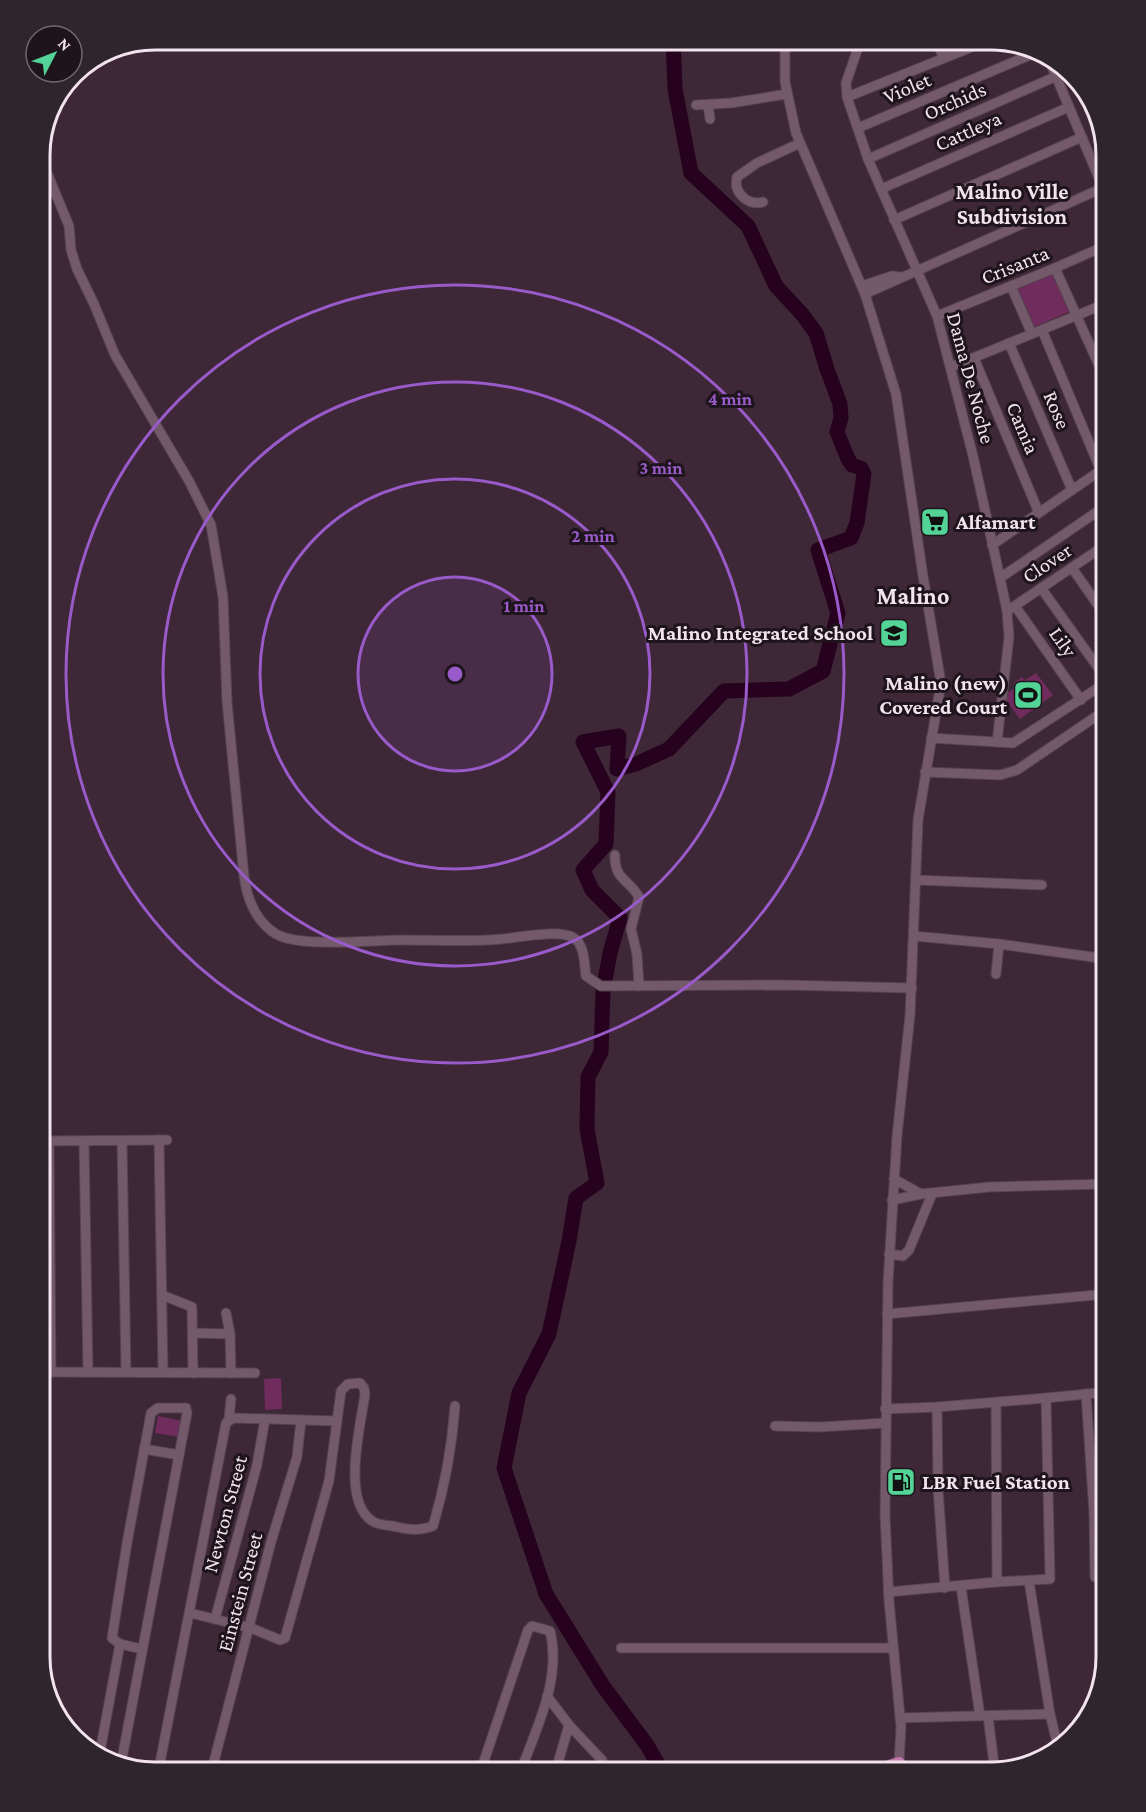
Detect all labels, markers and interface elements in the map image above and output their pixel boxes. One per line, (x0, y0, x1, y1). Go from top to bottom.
north arrow (24, 24, 84, 84)
text: N (55, 35, 75, 54)
street label: Violet (880, 67, 935, 109)
street label: Orchids (920, 77, 990, 125)
street label: Cattleya (931, 106, 1005, 156)
district label: Malino Ville Subdivision (955, 179, 1069, 229)
street label: Crisanta (978, 240, 1053, 289)
street label: Dama De Noche (942, 310, 1000, 446)
street label: Rose (1038, 387, 1076, 433)
text: 4 min (708, 389, 753, 409)
street label: Camia (1001, 398, 1045, 458)
text: 3 min (639, 458, 683, 478)
supermarket icon: Alfamart (919, 506, 951, 538)
place label: Alfamart (955, 510, 1036, 534)
text: 2 min (571, 526, 615, 546)
street label: Clover (1018, 538, 1077, 588)
district label: Malino (877, 582, 949, 609)
text: 1 min (504, 596, 545, 616)
school or university icon: Malino Integrated School (878, 617, 910, 649)
place label: Malino Integrated School (648, 621, 873, 645)
street label: Lily (1044, 622, 1082, 662)
centre of rings (445, 664, 465, 684)
place label: Malino (new) Covered Court (879, 671, 1007, 719)
sports icon: Malino (new) Covered Court (1012, 679, 1044, 711)
street label: Newton Street (198, 1452, 252, 1575)
fuel station icon: LBR Fuel Station (885, 1466, 917, 1498)
place label: LBR Fuel Station (922, 1470, 1070, 1494)
street label: Einstein Street (213, 1529, 268, 1654)

